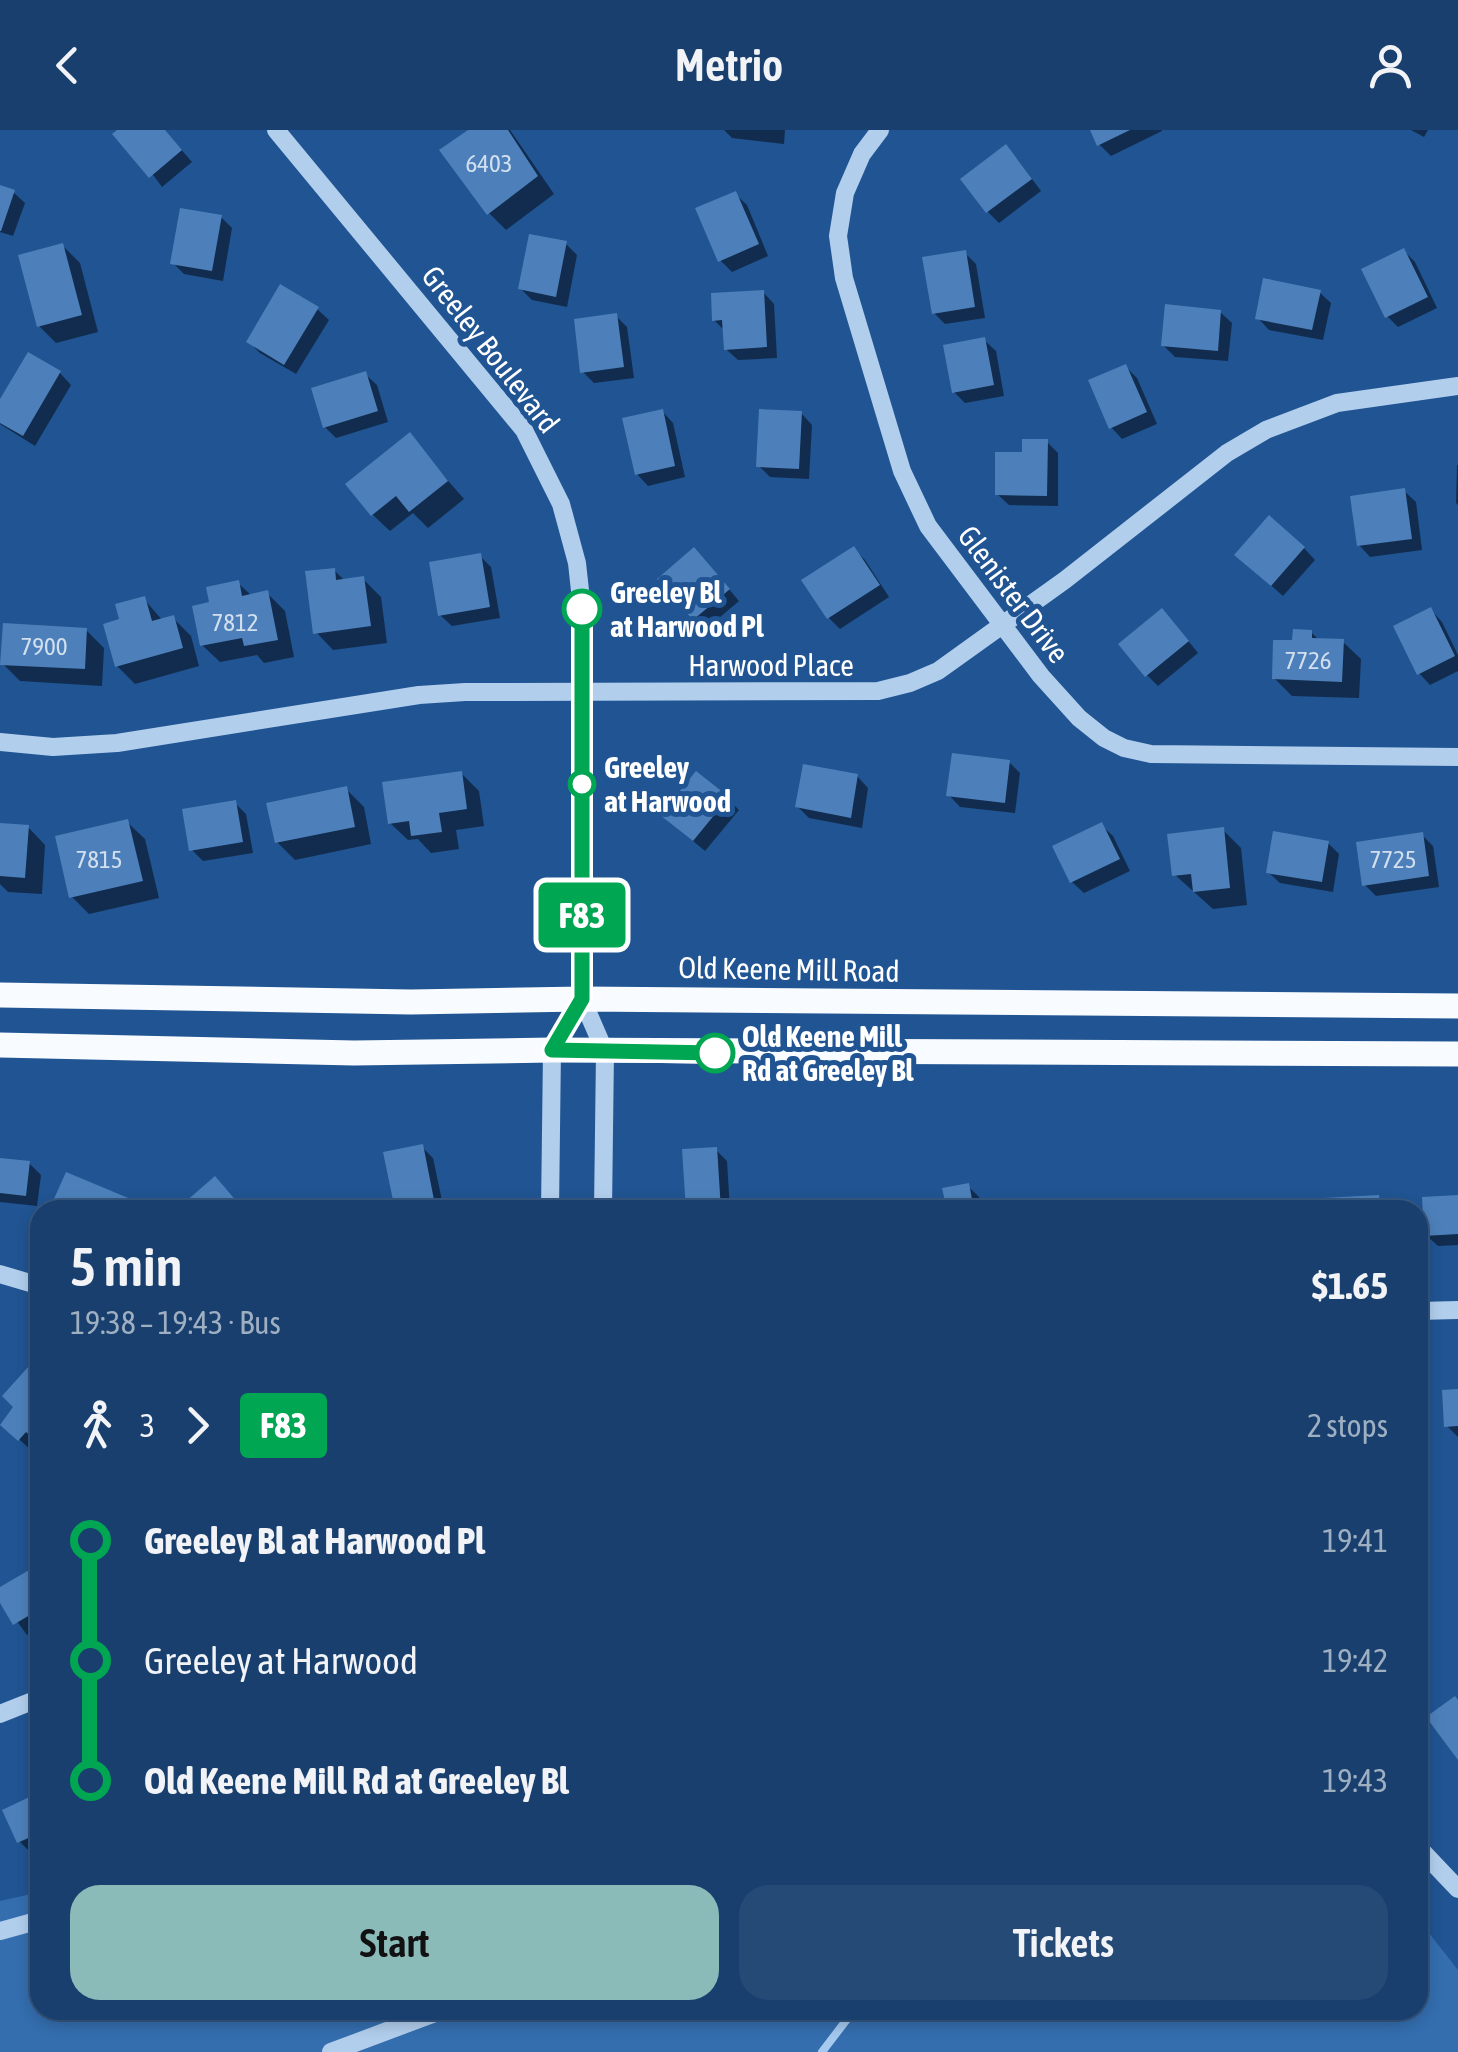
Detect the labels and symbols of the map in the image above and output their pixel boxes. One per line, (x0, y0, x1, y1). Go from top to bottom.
house number: 6403 (465, 149, 513, 177)
street label: Greeley Boulevard (415, 259, 567, 439)
street label: Glenister Drive (952, 519, 1076, 669)
place label: Greeley Bl at Harwood Pl (610, 575, 765, 643)
marker: Greeley Bl at Harwood Pl (563, 590, 601, 628)
house number: 7812 (211, 608, 259, 636)
house number: 7900 (20, 632, 68, 660)
house number: 7726 (1284, 646, 1332, 674)
street label: Harwood Place (688, 648, 854, 682)
place label: Greeley at Harwood (604, 750, 731, 818)
marker: Greeley at Harwood (569, 771, 595, 797)
house number: 7815 (75, 845, 123, 873)
house number: 7725 (1369, 845, 1417, 873)
line badge: F83 (524, 882, 640, 948)
street label: Old Keene Mill Road (678, 950, 900, 988)
place label: Old Keene Mill Rd at Greeley Bl (742, 1019, 915, 1087)
marker: Old Keene Mill Rd at Greeley Bl (696, 1034, 734, 1072)

